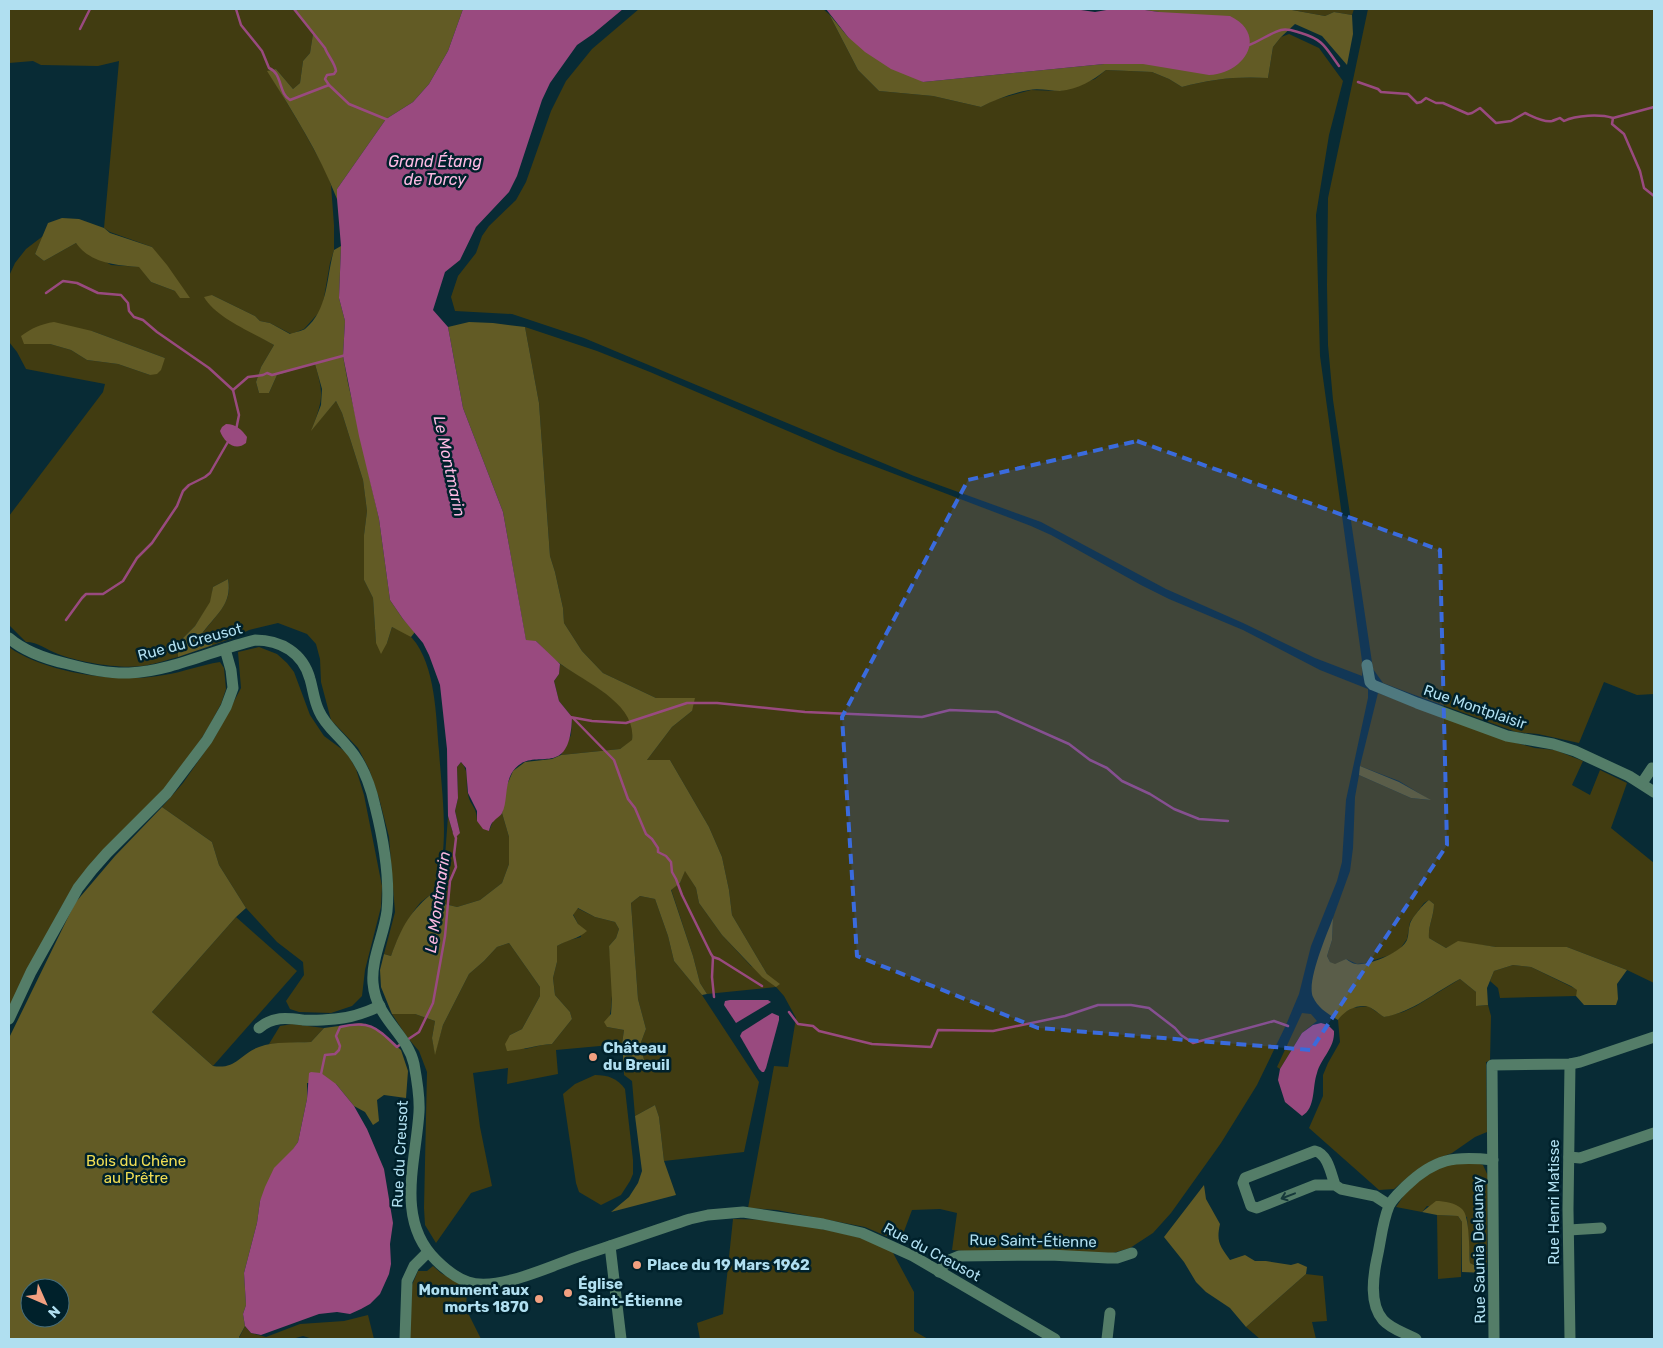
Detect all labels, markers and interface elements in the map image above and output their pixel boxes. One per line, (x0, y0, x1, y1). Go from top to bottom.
water label: Grand Étang de Torcy (388, 152, 482, 189)
water label: Le Montmarin (430, 414, 469, 518)
street label: Rue du Creusot (136, 619, 244, 665)
street label: Rue Montplaisir (1421, 681, 1529, 733)
water label: Le Montmarin (421, 850, 454, 954)
place label: Château du Breuil (603, 1039, 670, 1074)
marker: Château du Breuil (587, 1051, 599, 1063)
street label: Rue du Creusot (388, 1100, 412, 1208)
street label: Rue Henri Matisse (1545, 1139, 1563, 1265)
park label: Bois du Chêne au Prêtre (86, 1152, 186, 1187)
street label: Rue Saunia Delaunay (1469, 1176, 1489, 1324)
one-way arrow (1281, 1192, 1296, 1201)
street label: Rue du Creusot (880, 1219, 984, 1285)
street label: Rue Saint-Étienne (969, 1231, 1097, 1251)
place label: Place du 19 Mars 1962 (647, 1256, 810, 1274)
marker: Place du 19 Mars 1962 (631, 1259, 643, 1271)
place label: Église Saint-Étienne (578, 1275, 683, 1310)
north arrow (20, 1278, 70, 1328)
place label: Monument aux morts 1870 (418, 1281, 529, 1316)
marker: Église Saint-Étienne (562, 1287, 574, 1299)
marker: Monument aux morts 1870 (533, 1293, 545, 1305)
text: N (44, 1302, 63, 1321)

